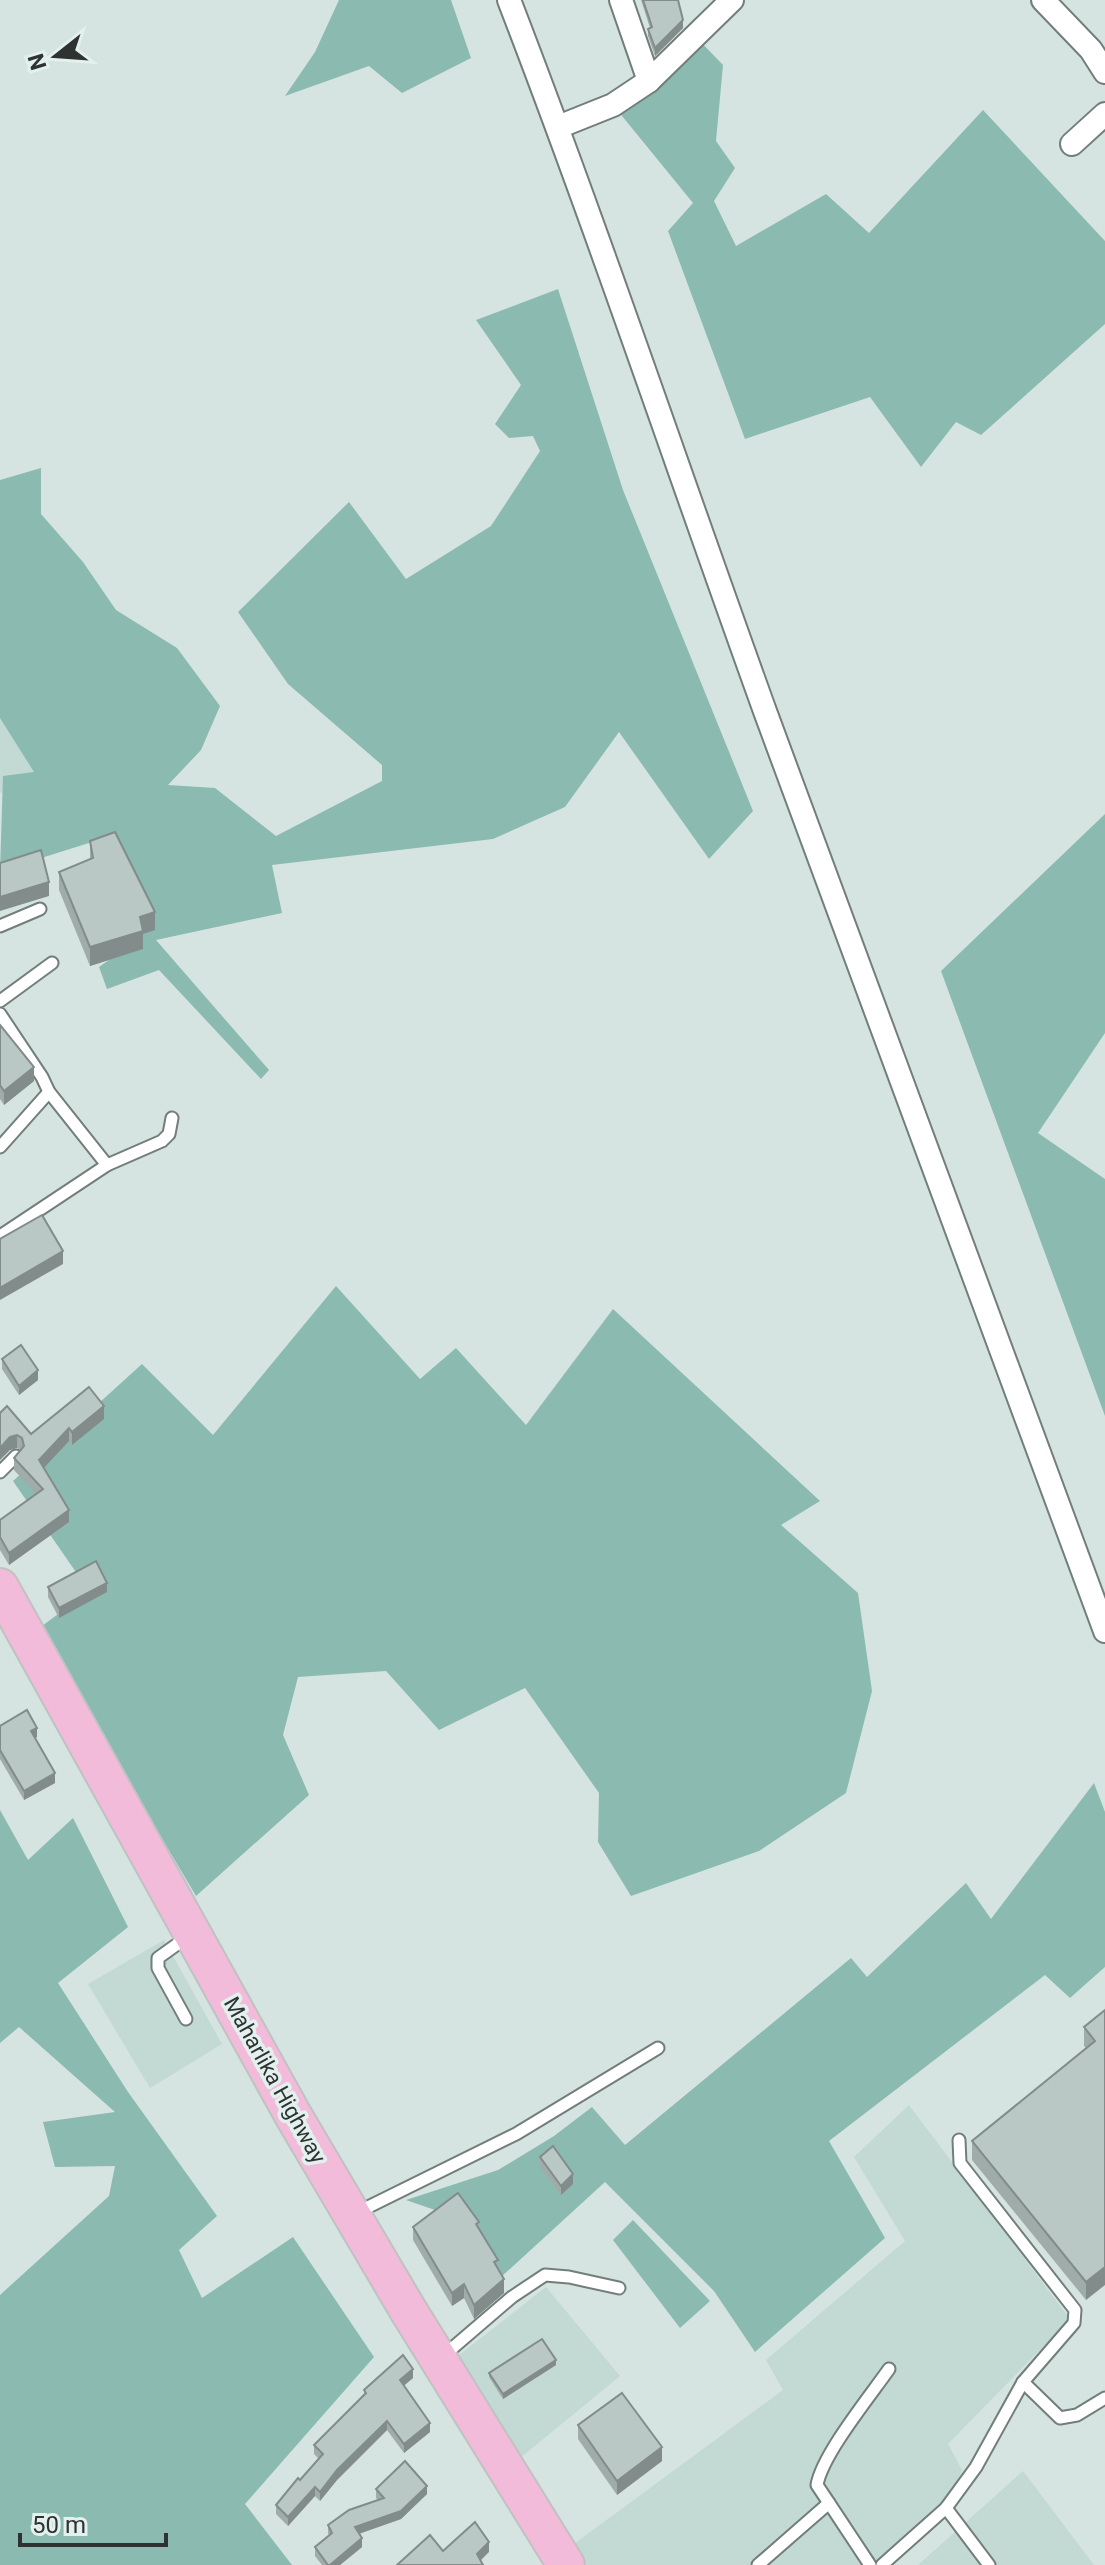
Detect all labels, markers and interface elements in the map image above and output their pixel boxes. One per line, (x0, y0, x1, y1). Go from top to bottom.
north arrow (16, 16, 96, 96)
text: N (23, 51, 52, 73)
street label: Maharlika Highway (219, 1992, 331, 2168)
scale bar (20, 2497, 166, 2547)
text: 50 m (32, 2511, 86, 2539)

